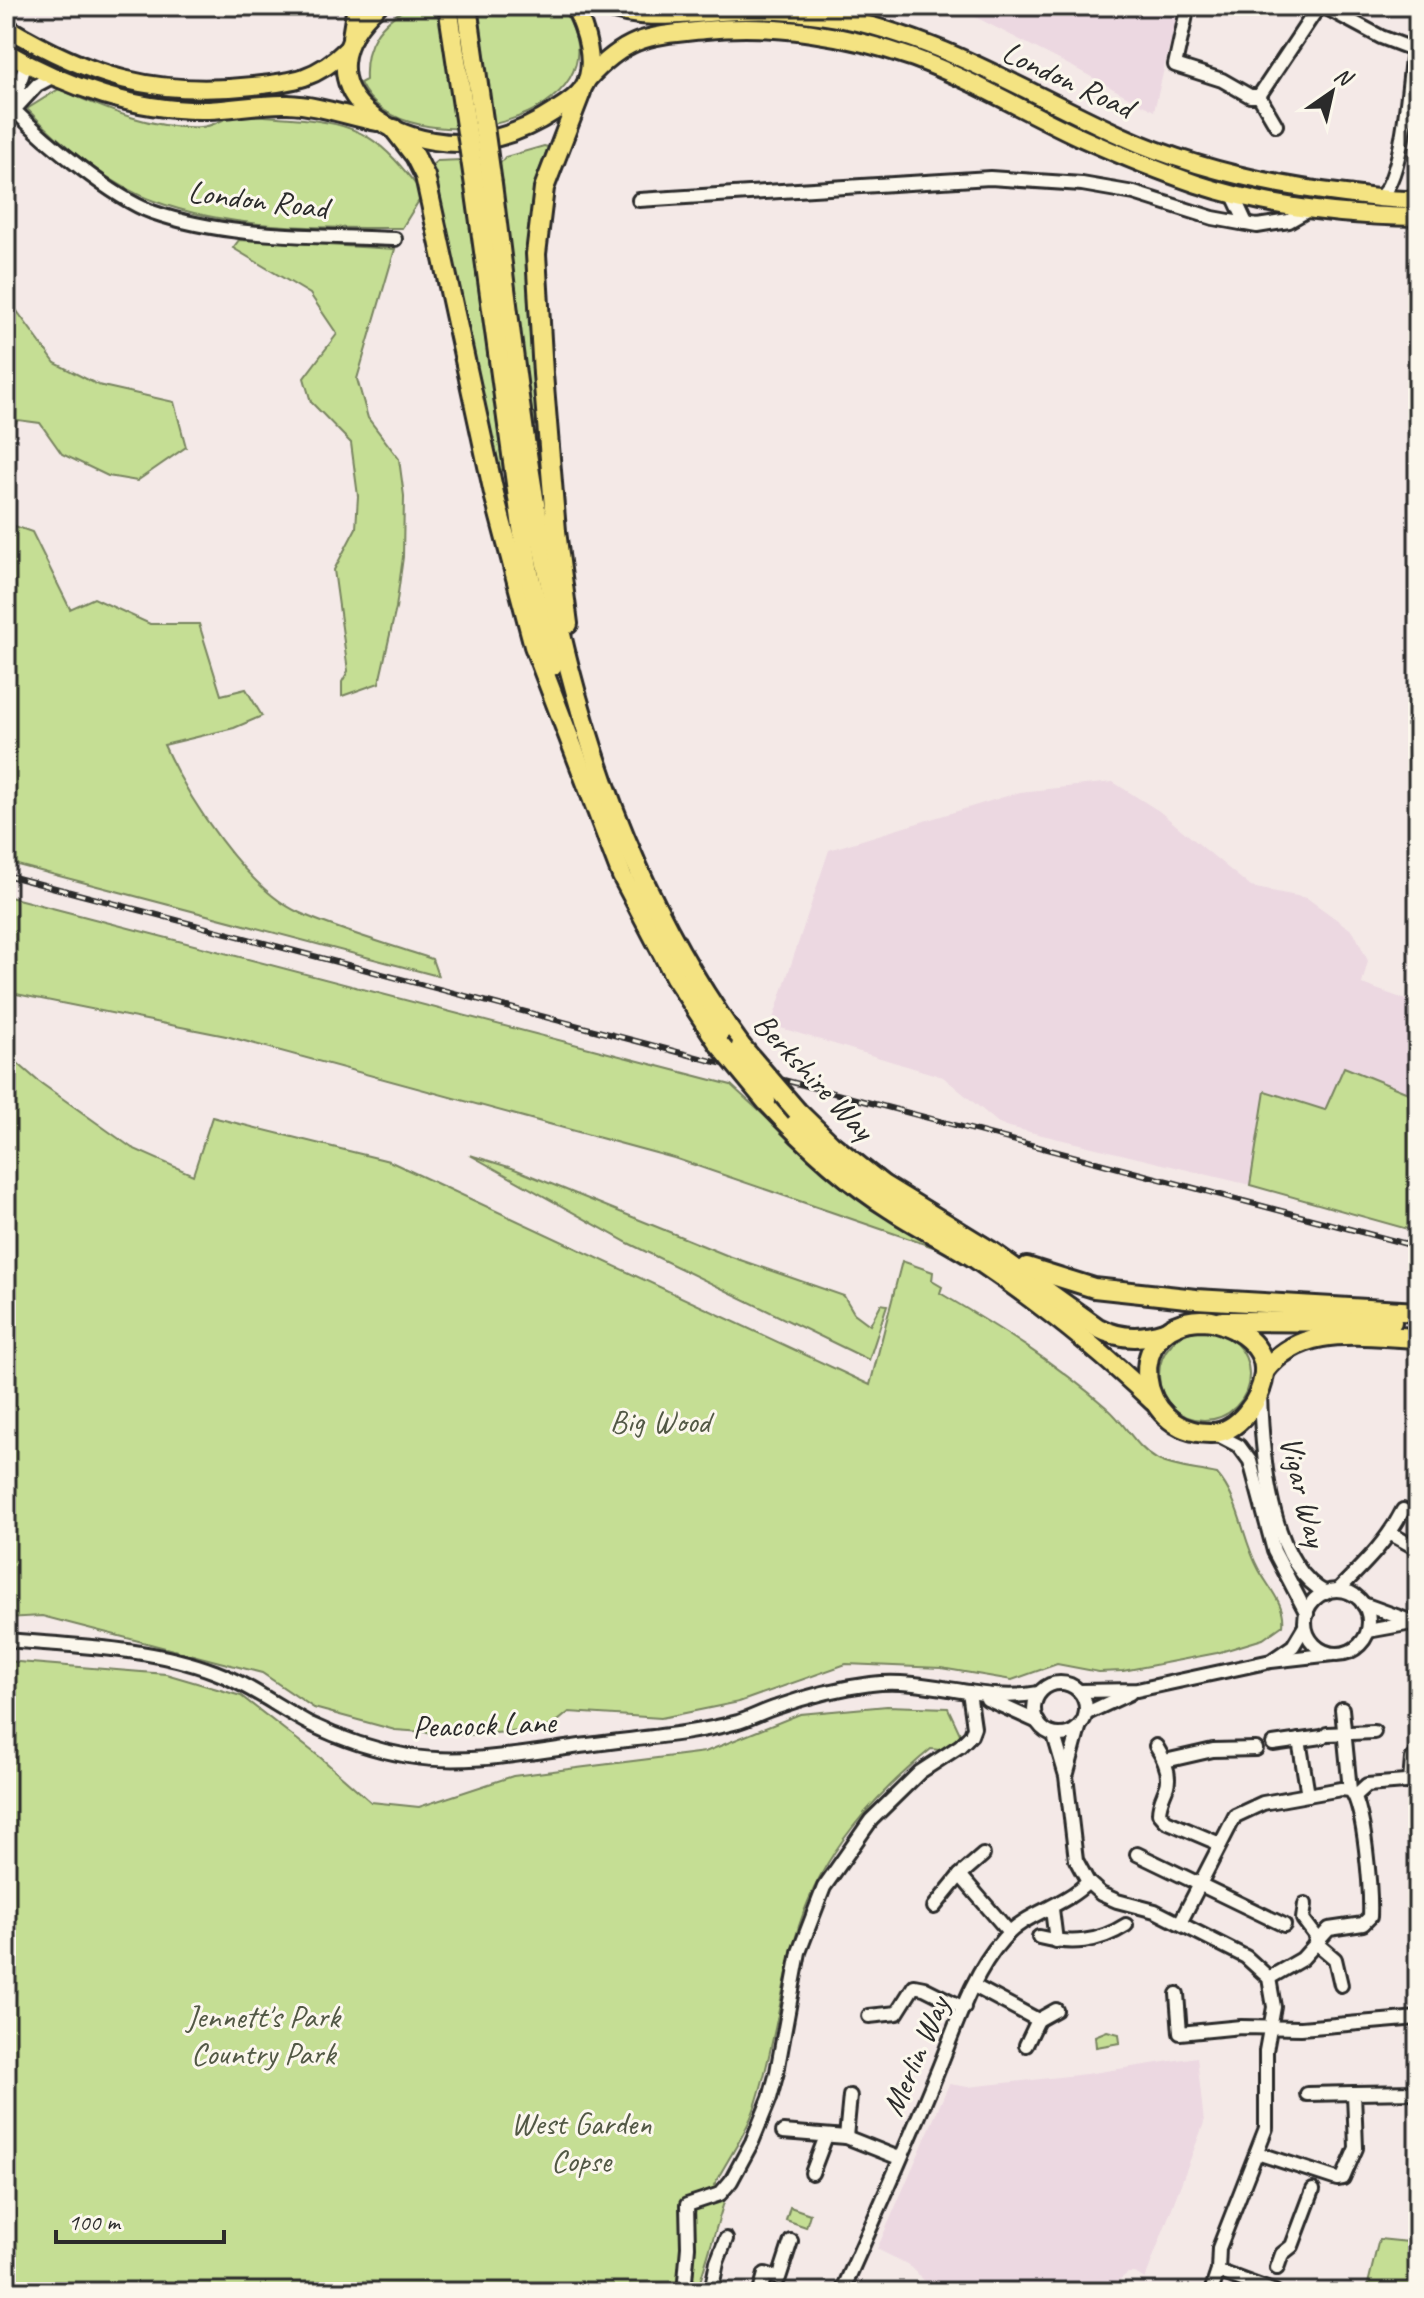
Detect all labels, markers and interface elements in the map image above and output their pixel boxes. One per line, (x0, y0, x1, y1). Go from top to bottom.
street label: London Road (996, 31, 1144, 129)
north arrow (1292, 52, 1372, 132)
text: N (1329, 61, 1359, 94)
street label: London Road (186, 171, 334, 229)
street label: Berkshire Way (744, 1004, 885, 1151)
park label: Big Wood (610, 1401, 716, 1442)
street label: Vigar Way (1270, 1432, 1338, 1554)
street label: Peacock Lane (412, 1701, 559, 1747)
street label: Merlin Way (872, 1988, 960, 2122)
park label: Jennett's Park Country Park (184, 1996, 342, 2074)
park label: West Garden Copse (511, 2103, 652, 2181)
scale bar (56, 2194, 224, 2244)
text: 100 m (68, 2207, 122, 2237)

